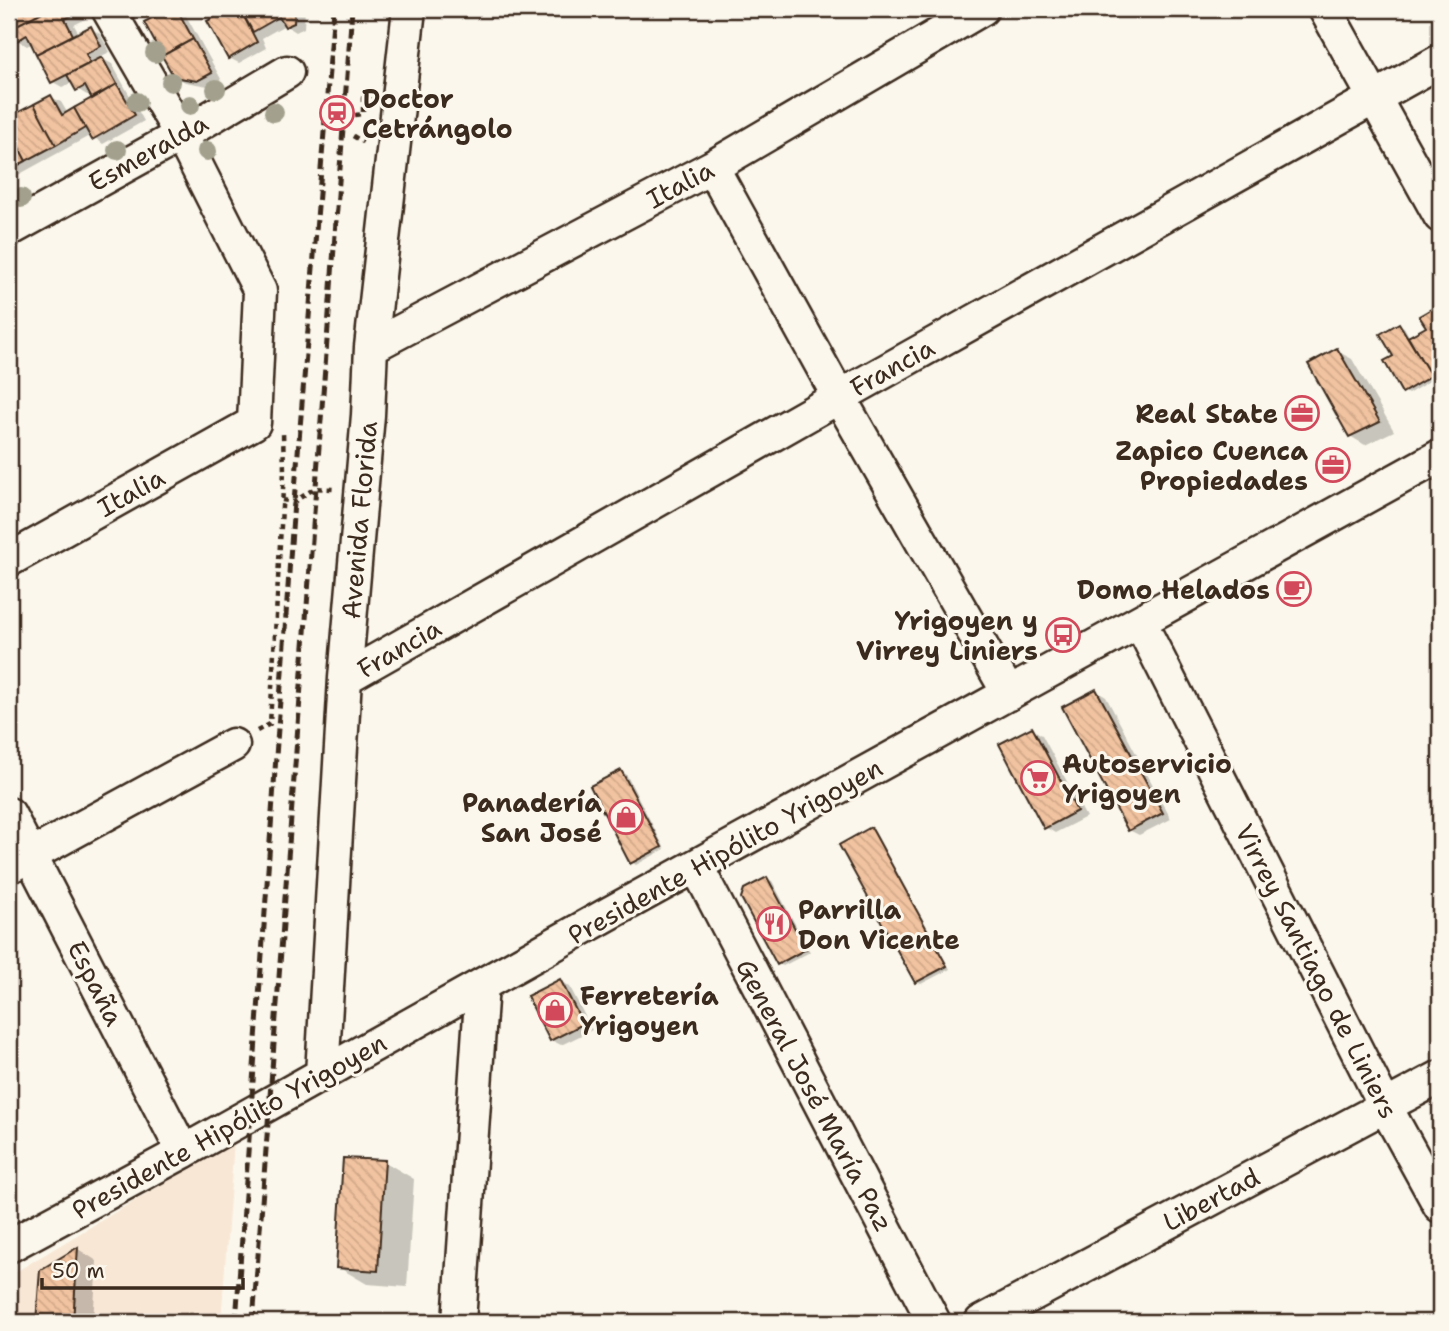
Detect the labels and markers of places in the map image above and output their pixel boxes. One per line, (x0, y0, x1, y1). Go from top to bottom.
place label: Doctor Cetrángolo (362, 81, 513, 146)
station icon: Doctor Cetrángolo (318, 94, 356, 132)
office icon: Real State (1283, 394, 1321, 432)
place label: Real State (1135, 396, 1278, 431)
place label: Zapico Cuenca Propiedades (1115, 433, 1308, 498)
office icon: Zapico Cuenca Propiedades (1314, 446, 1352, 484)
cafe icon: Domo Helados (1275, 570, 1313, 608)
place label: Domo Helados (1077, 572, 1270, 607)
place label: Yrigoyen y Virrey Liniers (856, 603, 1038, 668)
bus stop icon: Yrigoyen y Virrey Liniers (1044, 616, 1082, 654)
place label: Autoservicio Yrigoyen (1062, 746, 1232, 811)
supermarket icon: Autoservicio Yrigoyen (1019, 759, 1057, 797)
place label: Panadería San José (462, 785, 602, 850)
shop icon: Panadería San José (607, 798, 645, 836)
place label: Parrilla Don Vicente (798, 892, 960, 957)
restaurant icon: Parrilla Don Vicente (755, 905, 793, 943)
place label: Ferretería Yrigoyen (580, 978, 719, 1043)
shop icon: Ferretería Yrigoyen (536, 991, 574, 1029)

